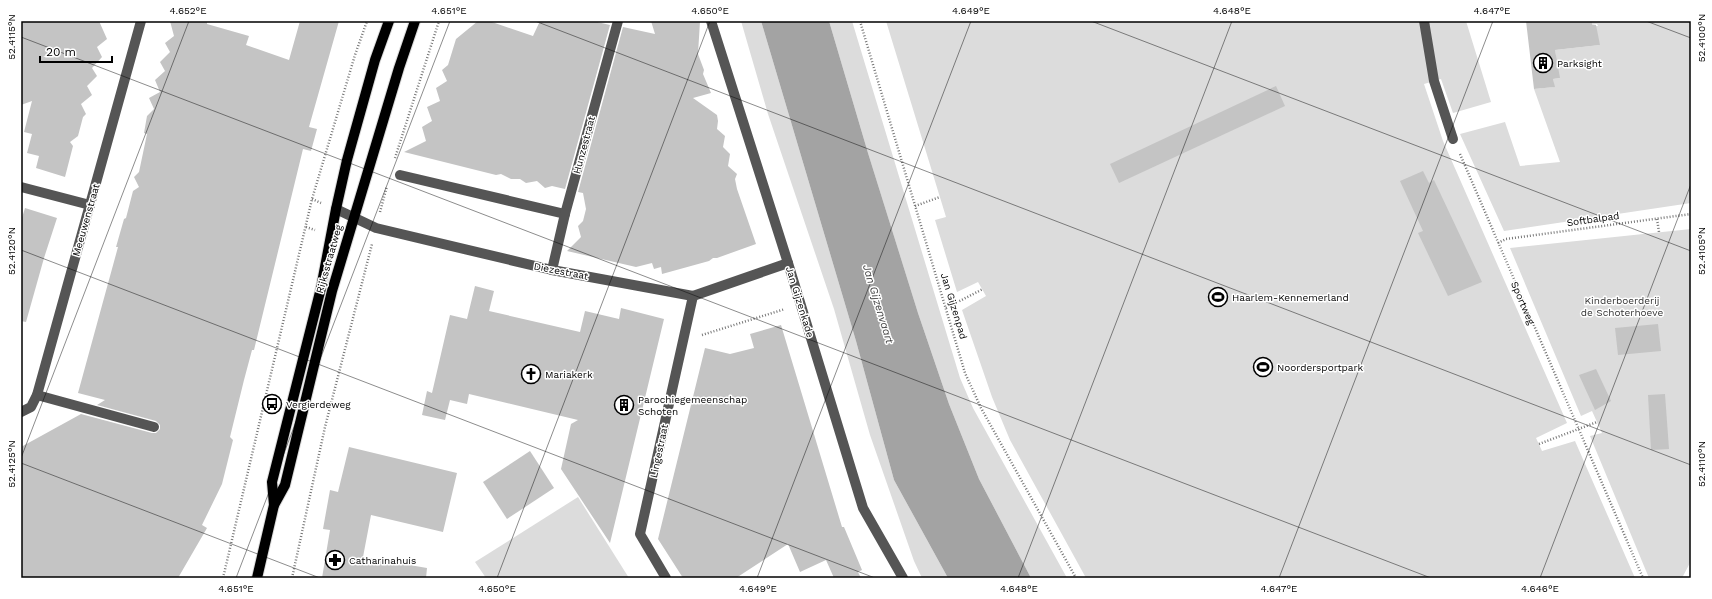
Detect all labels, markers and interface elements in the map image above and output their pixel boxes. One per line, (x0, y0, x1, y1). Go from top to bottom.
text: 4.652°E (169, 5, 207, 16)
text: 4.651°E (431, 5, 467, 16)
text: 4.650°E (691, 5, 729, 16)
text: 4.649°E (952, 5, 990, 16)
text: 4.648°E (1213, 5, 1251, 16)
text: 4.647°E (1474, 5, 1510, 16)
text: 52.4115°N (6, 14, 17, 60)
text: 52.4100°N (1696, 14, 1707, 62)
scale bar (40, 38, 112, 64)
text: 20 m (46, 45, 76, 59)
building icon: Parksight (1532, 52, 1554, 74)
place label: Parksight (1557, 58, 1603, 69)
street label: Hunzestraat (571, 114, 597, 175)
street label: Meeuwenstraat (70, 182, 102, 258)
street label: Softbalpad (1566, 210, 1620, 228)
street label: Rijksstraatweg (314, 223, 344, 295)
text: 52.4120°N (6, 227, 17, 275)
text: 52.4105°N (1696, 227, 1707, 275)
street label: Diezestraat (533, 260, 590, 282)
water label: Jan Gijzenvaart (860, 263, 896, 346)
street label: Jan Gijzenkade (784, 265, 816, 339)
street label: Jan Gijzenpad (939, 272, 969, 340)
street label: Sportweg (1509, 280, 1537, 327)
sports icon: Haarlem-Kennemerland (1207, 286, 1229, 308)
place label: Haarlem-Kennemerland (1232, 292, 1349, 303)
park label: Kinderboerderij de Schoterhoeve (1581, 295, 1663, 318)
sports icon: Noordersportpark (1252, 356, 1274, 378)
place label: Noordersportpark (1277, 362, 1364, 373)
church icon: Mariakerk (520, 363, 542, 385)
place label: Mariakerk (545, 369, 593, 380)
bus stop icon: Vergierdeweg (261, 393, 283, 415)
building icon: Parochiegemeenschap Schoten (613, 394, 635, 416)
place label: Parochiegemeenschap Schoten (638, 394, 747, 417)
place label: Vergierdeweg (286, 399, 351, 410)
street label: Lingestraat (648, 422, 670, 479)
text: 52.4125°N (6, 440, 17, 488)
text: 52.4110°N (1696, 441, 1707, 487)
pharmacy icon: Catharinahuis (324, 549, 346, 571)
place label: Catharinahuis (349, 555, 416, 566)
text: 4.651°E (218, 583, 254, 594)
text: 4.650°E (478, 583, 516, 594)
text: 4.649°E (739, 583, 777, 594)
text: 4.648°E (1000, 583, 1038, 594)
text: 4.647°E (1261, 583, 1297, 594)
text: 4.646°E (1521, 583, 1559, 594)

